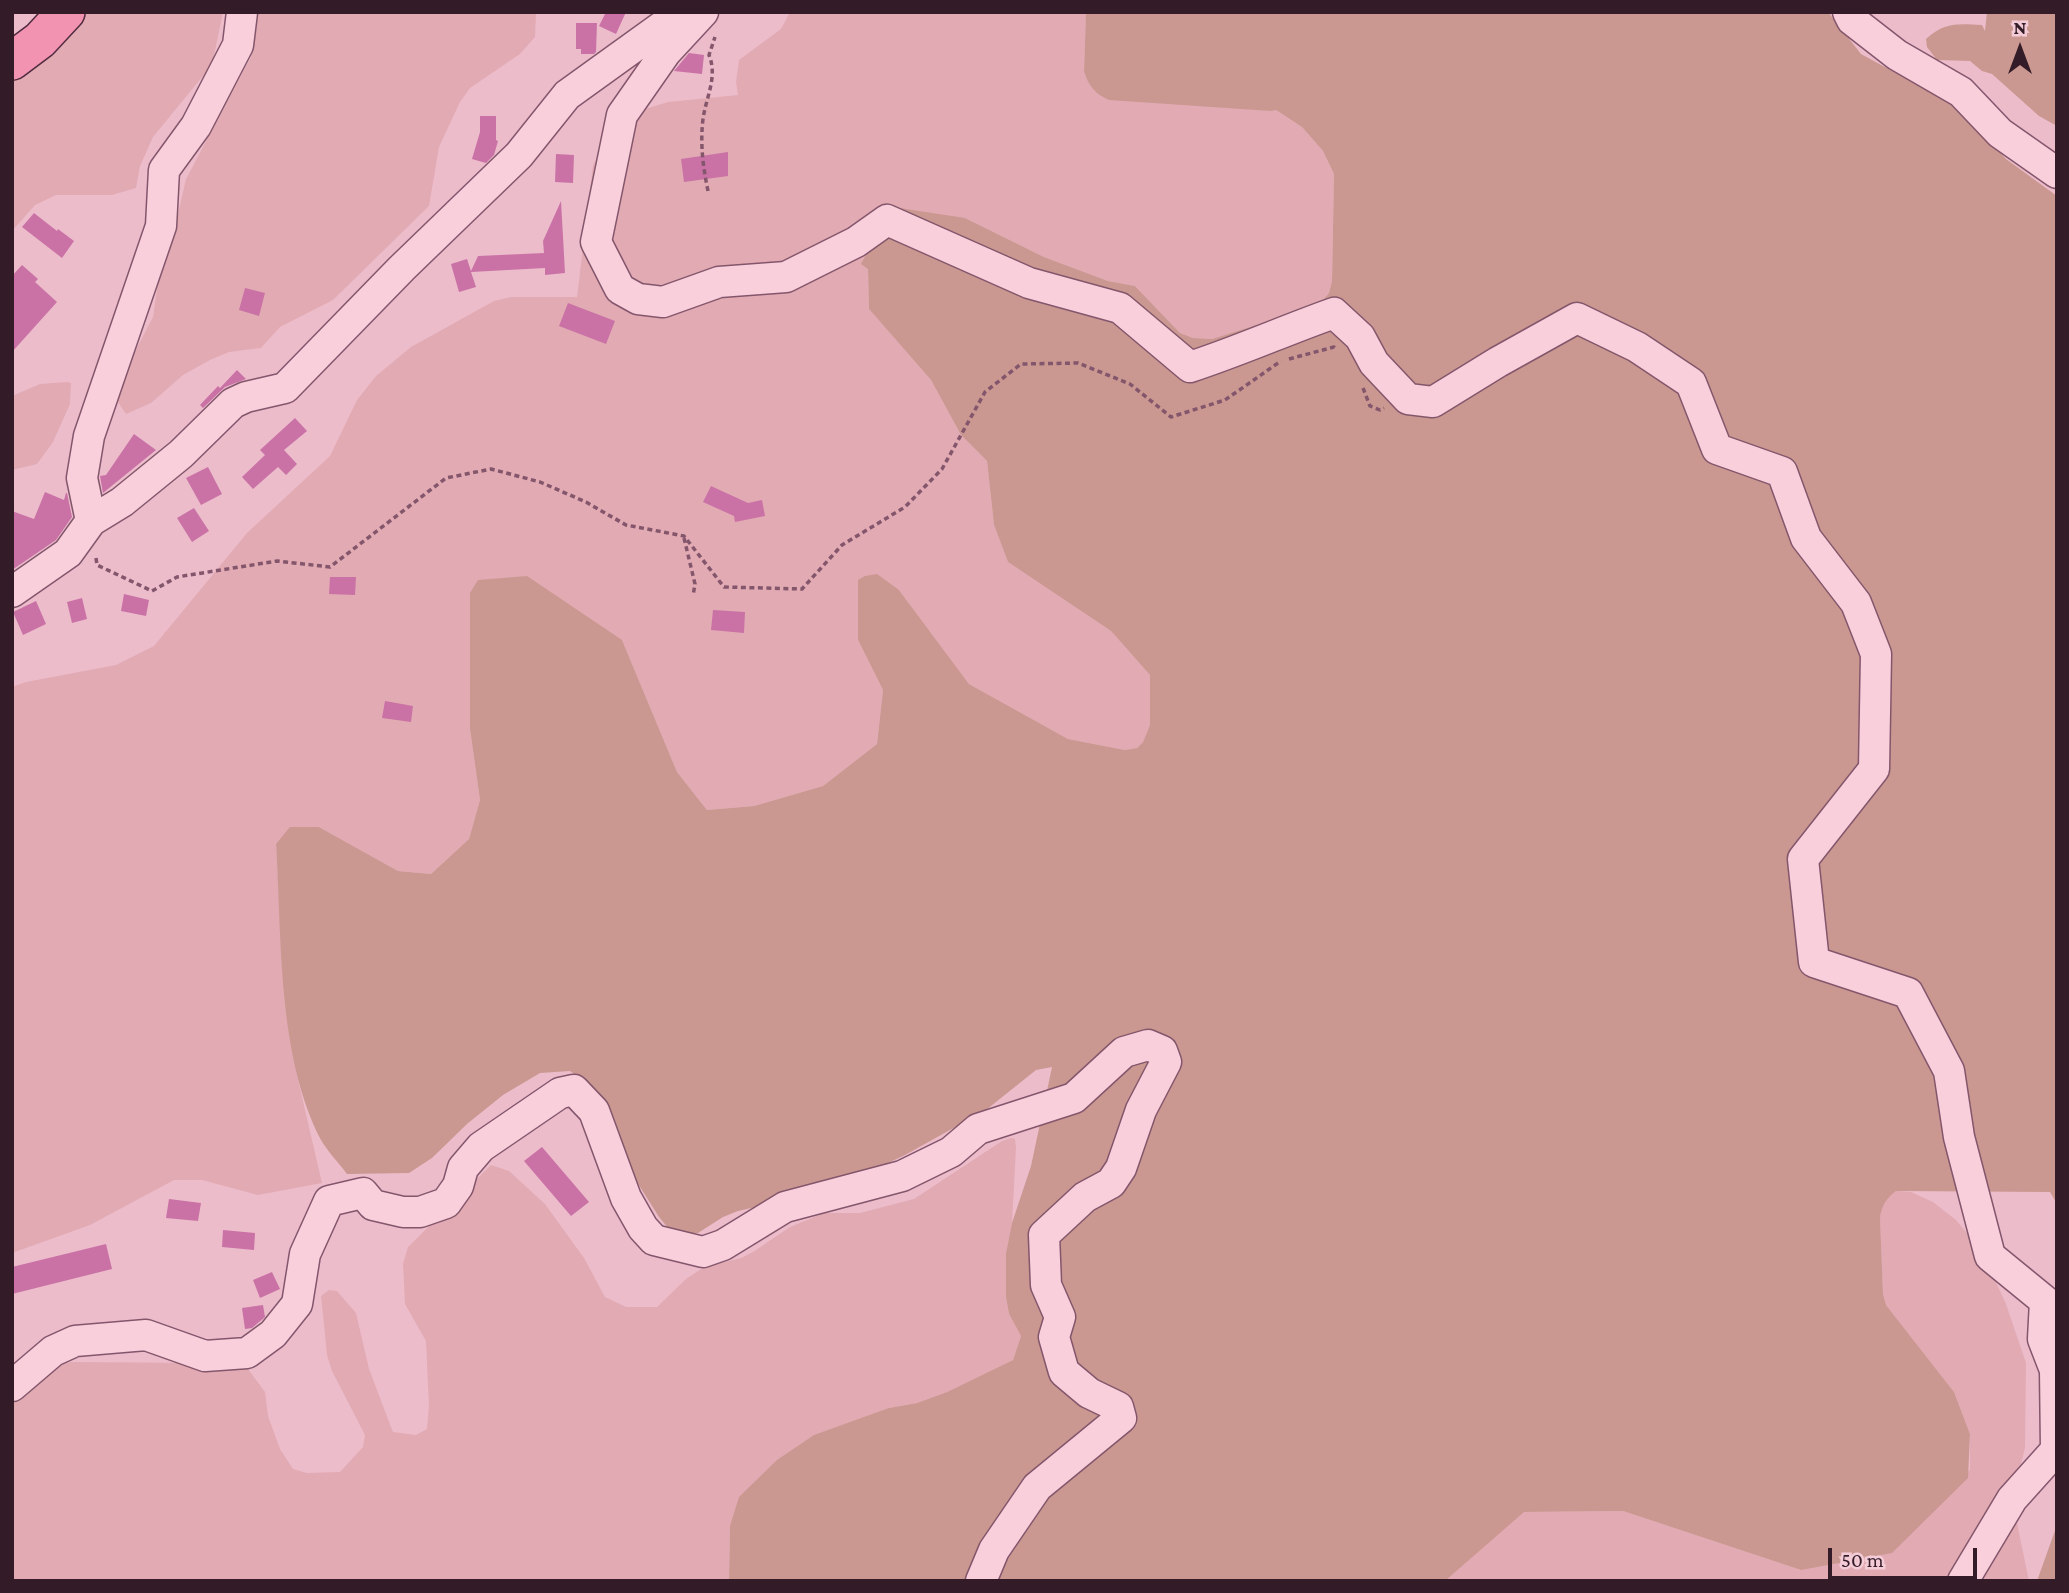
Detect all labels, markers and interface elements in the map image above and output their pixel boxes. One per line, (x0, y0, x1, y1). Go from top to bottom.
north arrow (1985, 14, 2055, 84)
text: N (2014, 17, 2026, 38)
scale bar (1831, 1534, 1980, 1578)
text: 50 m (1841, 1548, 1884, 1572)

